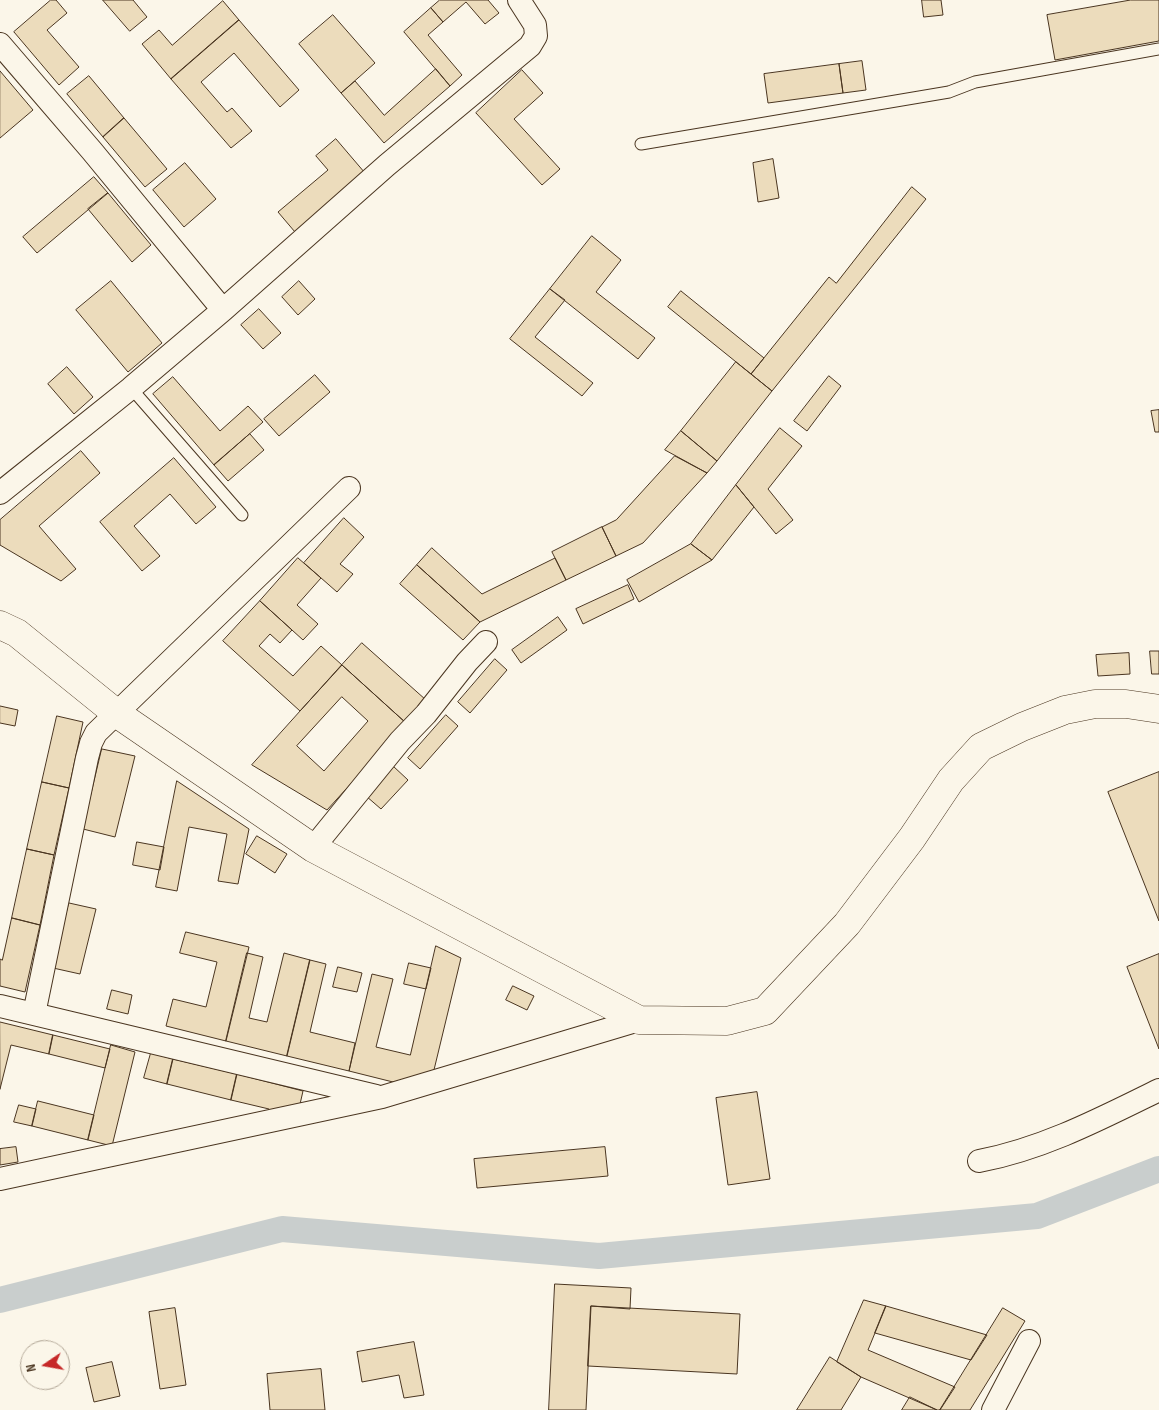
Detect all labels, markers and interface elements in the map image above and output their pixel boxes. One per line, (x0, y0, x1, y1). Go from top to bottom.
north arrow (20, 1340, 70, 1390)
text: N (22, 1363, 40, 1373)

